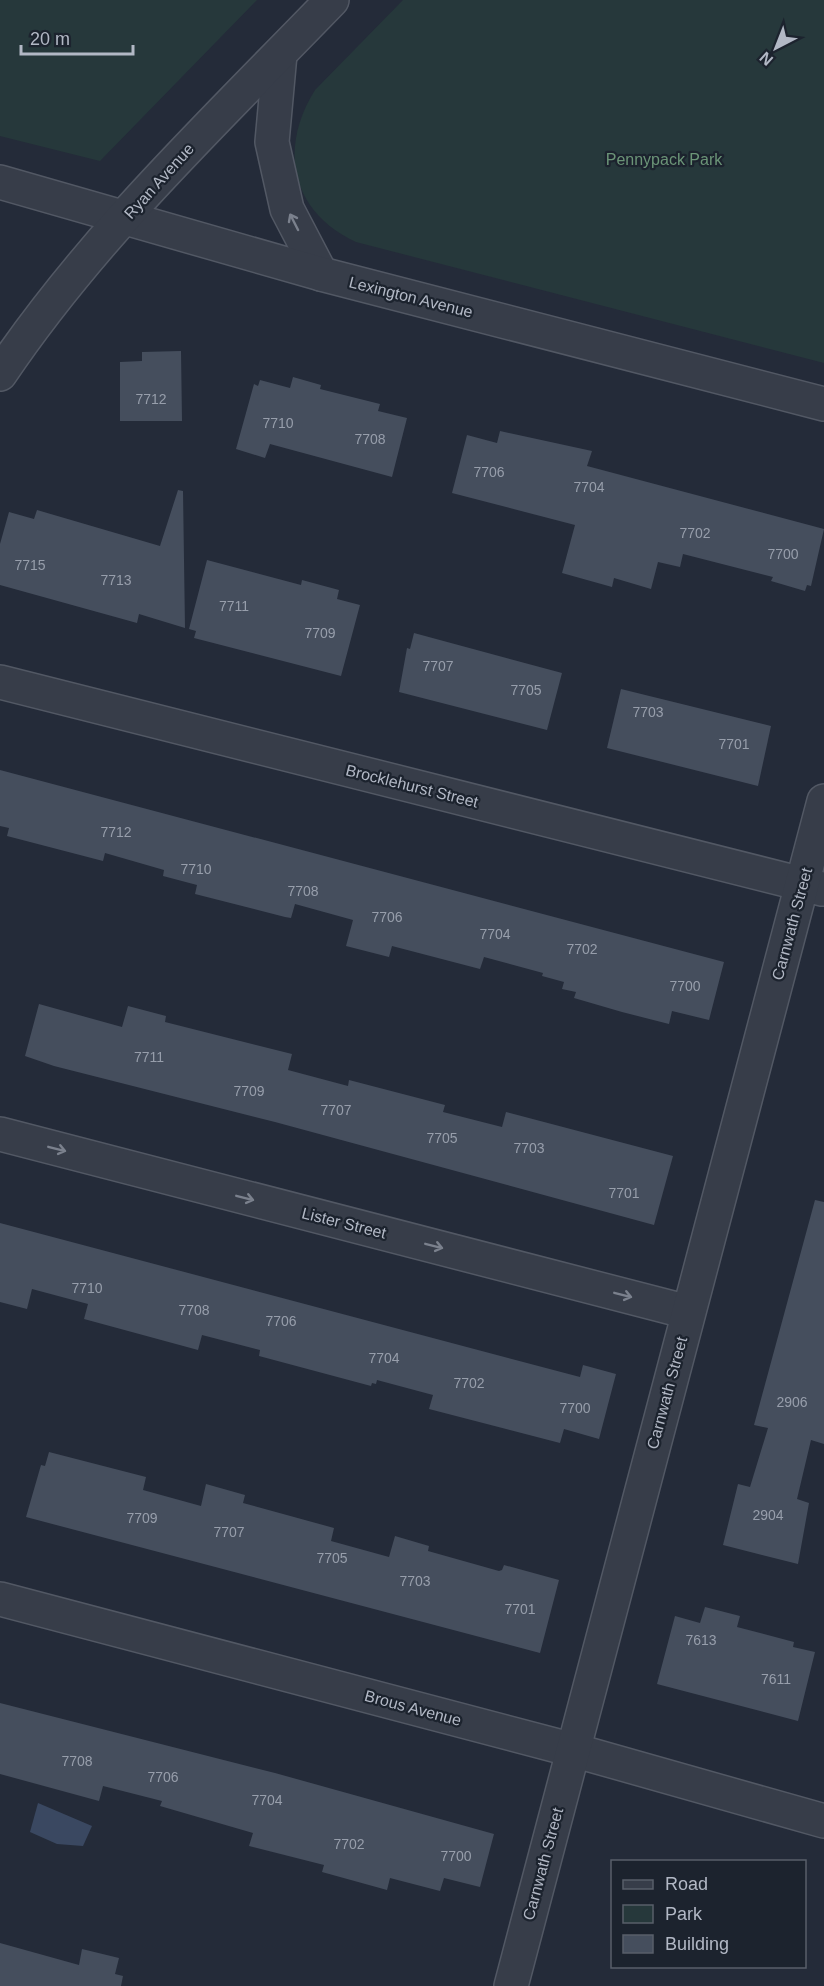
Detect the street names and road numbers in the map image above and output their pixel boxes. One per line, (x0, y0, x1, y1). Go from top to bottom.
street label: Ryan Avenue (121, 140, 197, 222)
street label: Lexington Avenue (347, 273, 475, 321)
street label: Brocklehurst Street (344, 761, 481, 811)
street label: Carnwath Street (769, 865, 815, 982)
street label: Lister Street (300, 1204, 388, 1242)
street label: Carnwath Street (644, 1334, 690, 1451)
street label: Brous Avenue (363, 1687, 463, 1729)
street label: Carnwath Street (520, 1805, 566, 1922)

